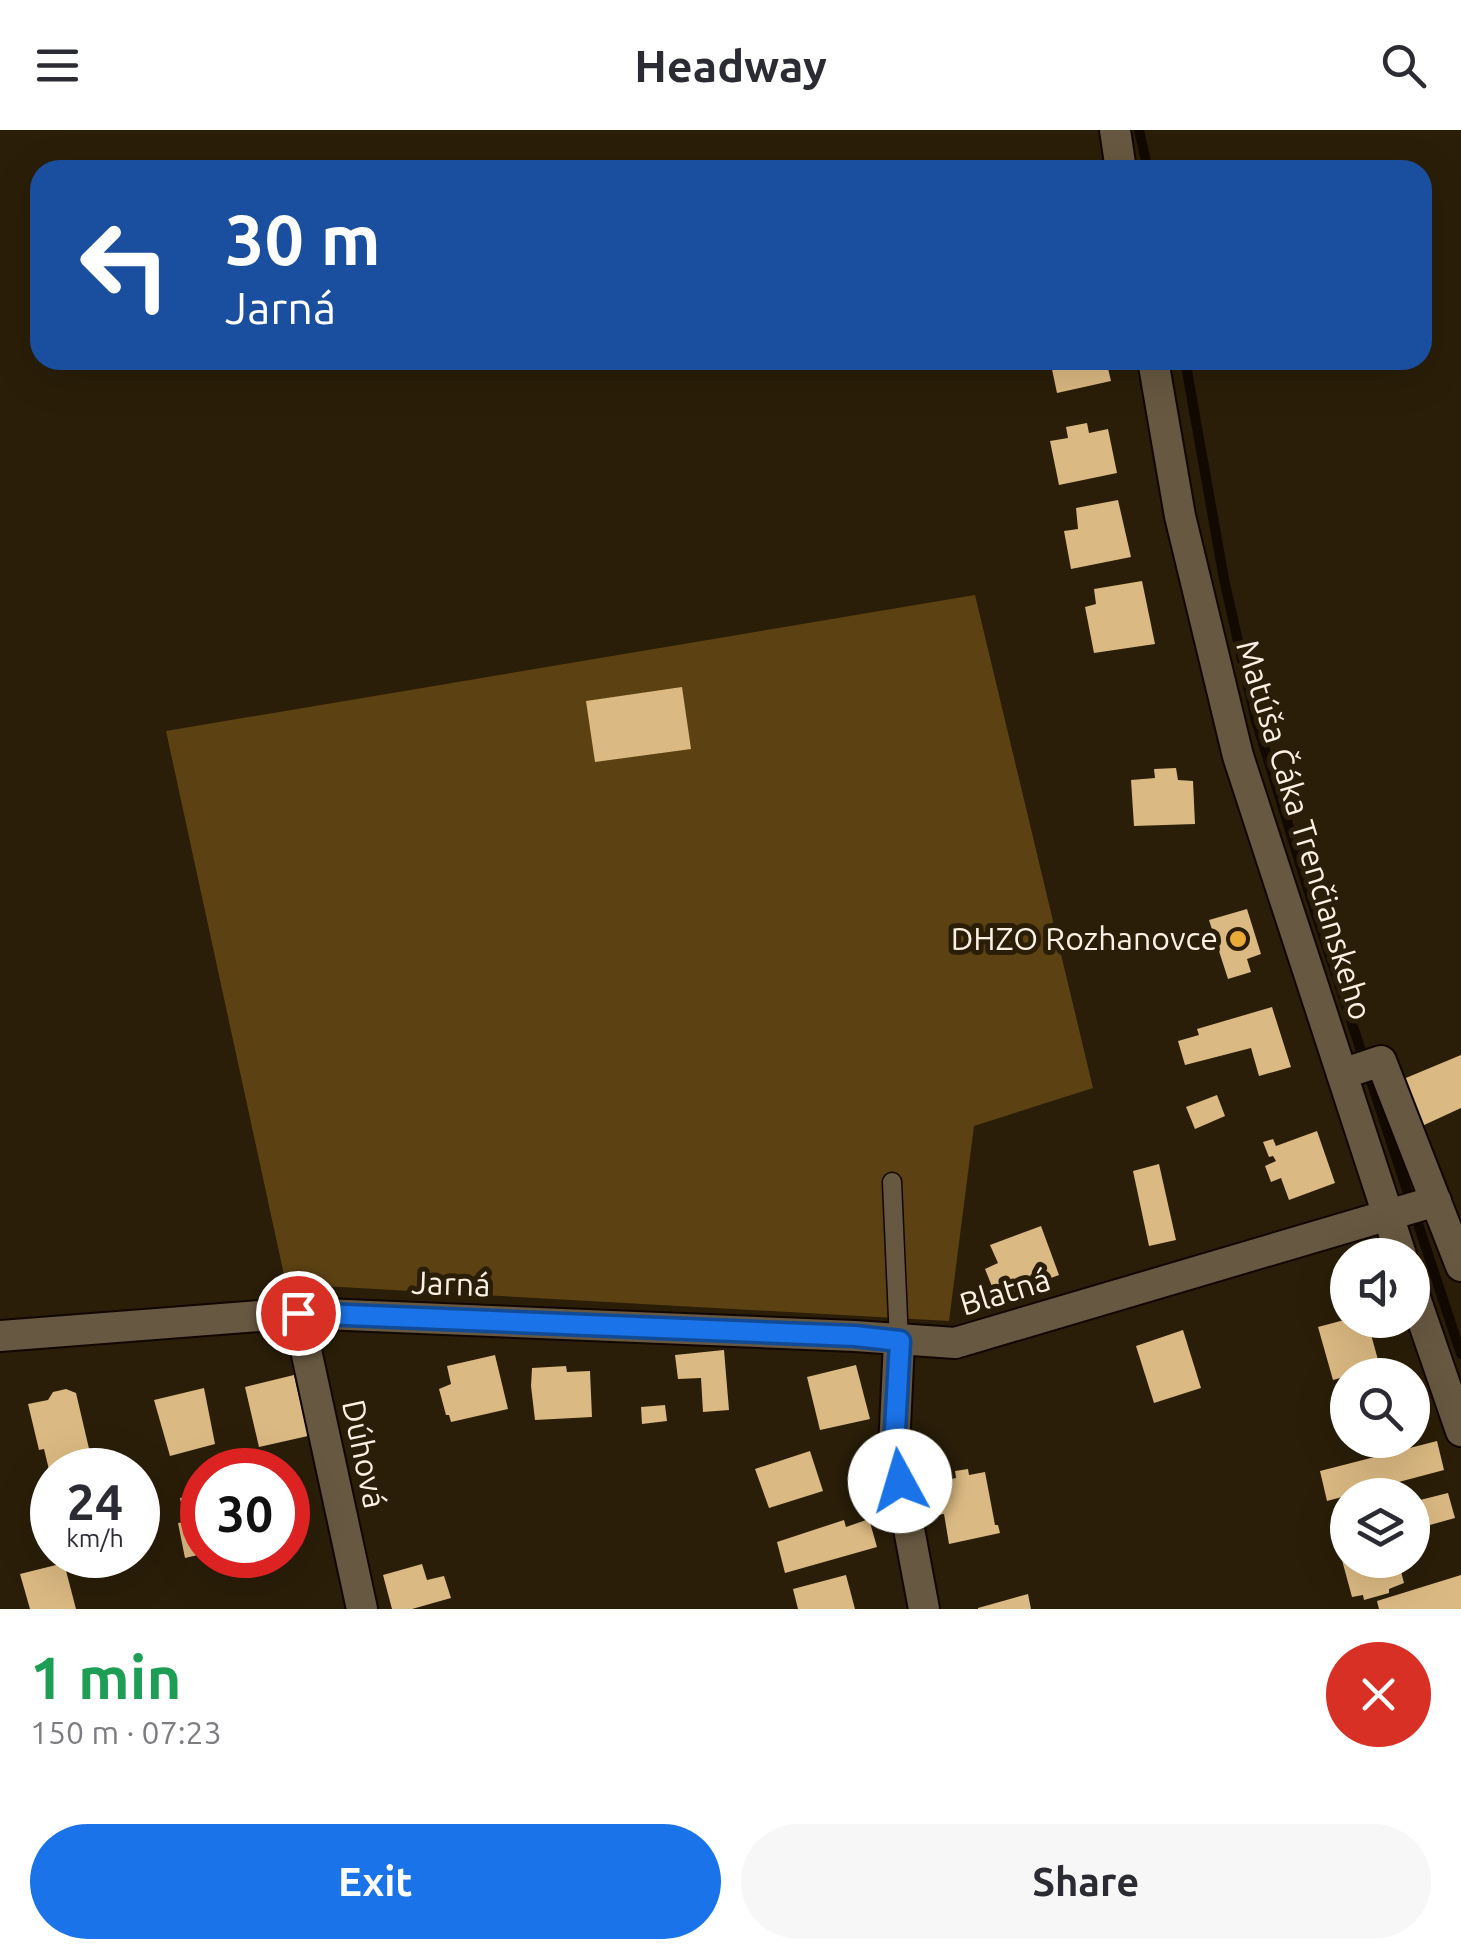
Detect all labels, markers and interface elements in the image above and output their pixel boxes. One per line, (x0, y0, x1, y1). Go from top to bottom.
icon: menu (30, 38, 85, 93)
icon: search (1376, 38, 1431, 93)
text: Headway (634, 40, 827, 91)
icon: left (60, 200, 190, 330)
text: 30 m (225, 200, 381, 278)
text: Jarná (225, 282, 336, 333)
street label: Matúša Čáka Trenčianskeho (1230, 636, 1380, 1024)
place label: DHZO Rozhanovce (951, 920, 1218, 956)
marker: DHZO Rozhanovce (1227, 928, 1249, 950)
map controls (1330, 1238, 1430, 1578)
button: sound (1330, 1238, 1430, 1338)
street label: Blatná (955, 1260, 1054, 1322)
street label: Jarná (411, 1264, 491, 1302)
pin (256, 1271, 341, 1356)
icon: arrive (271, 1286, 326, 1341)
button: search (1330, 1358, 1430, 1458)
street label: Dúhová (336, 1396, 394, 1511)
position arrow (848, 1429, 952, 1533)
speed limit sign: 30 (180, 1448, 310, 1578)
text: 24 (67, 1473, 123, 1529)
button: layers (1330, 1478, 1430, 1578)
text: km/h (66, 1524, 124, 1552)
button: close (1326, 1642, 1431, 1747)
text: 1 min (30, 1643, 182, 1710)
text: 150 m · 07:23 (30, 1714, 222, 1750)
button: Exit (30, 1824, 721, 1939)
button: Share (741, 1824, 1431, 1939)

